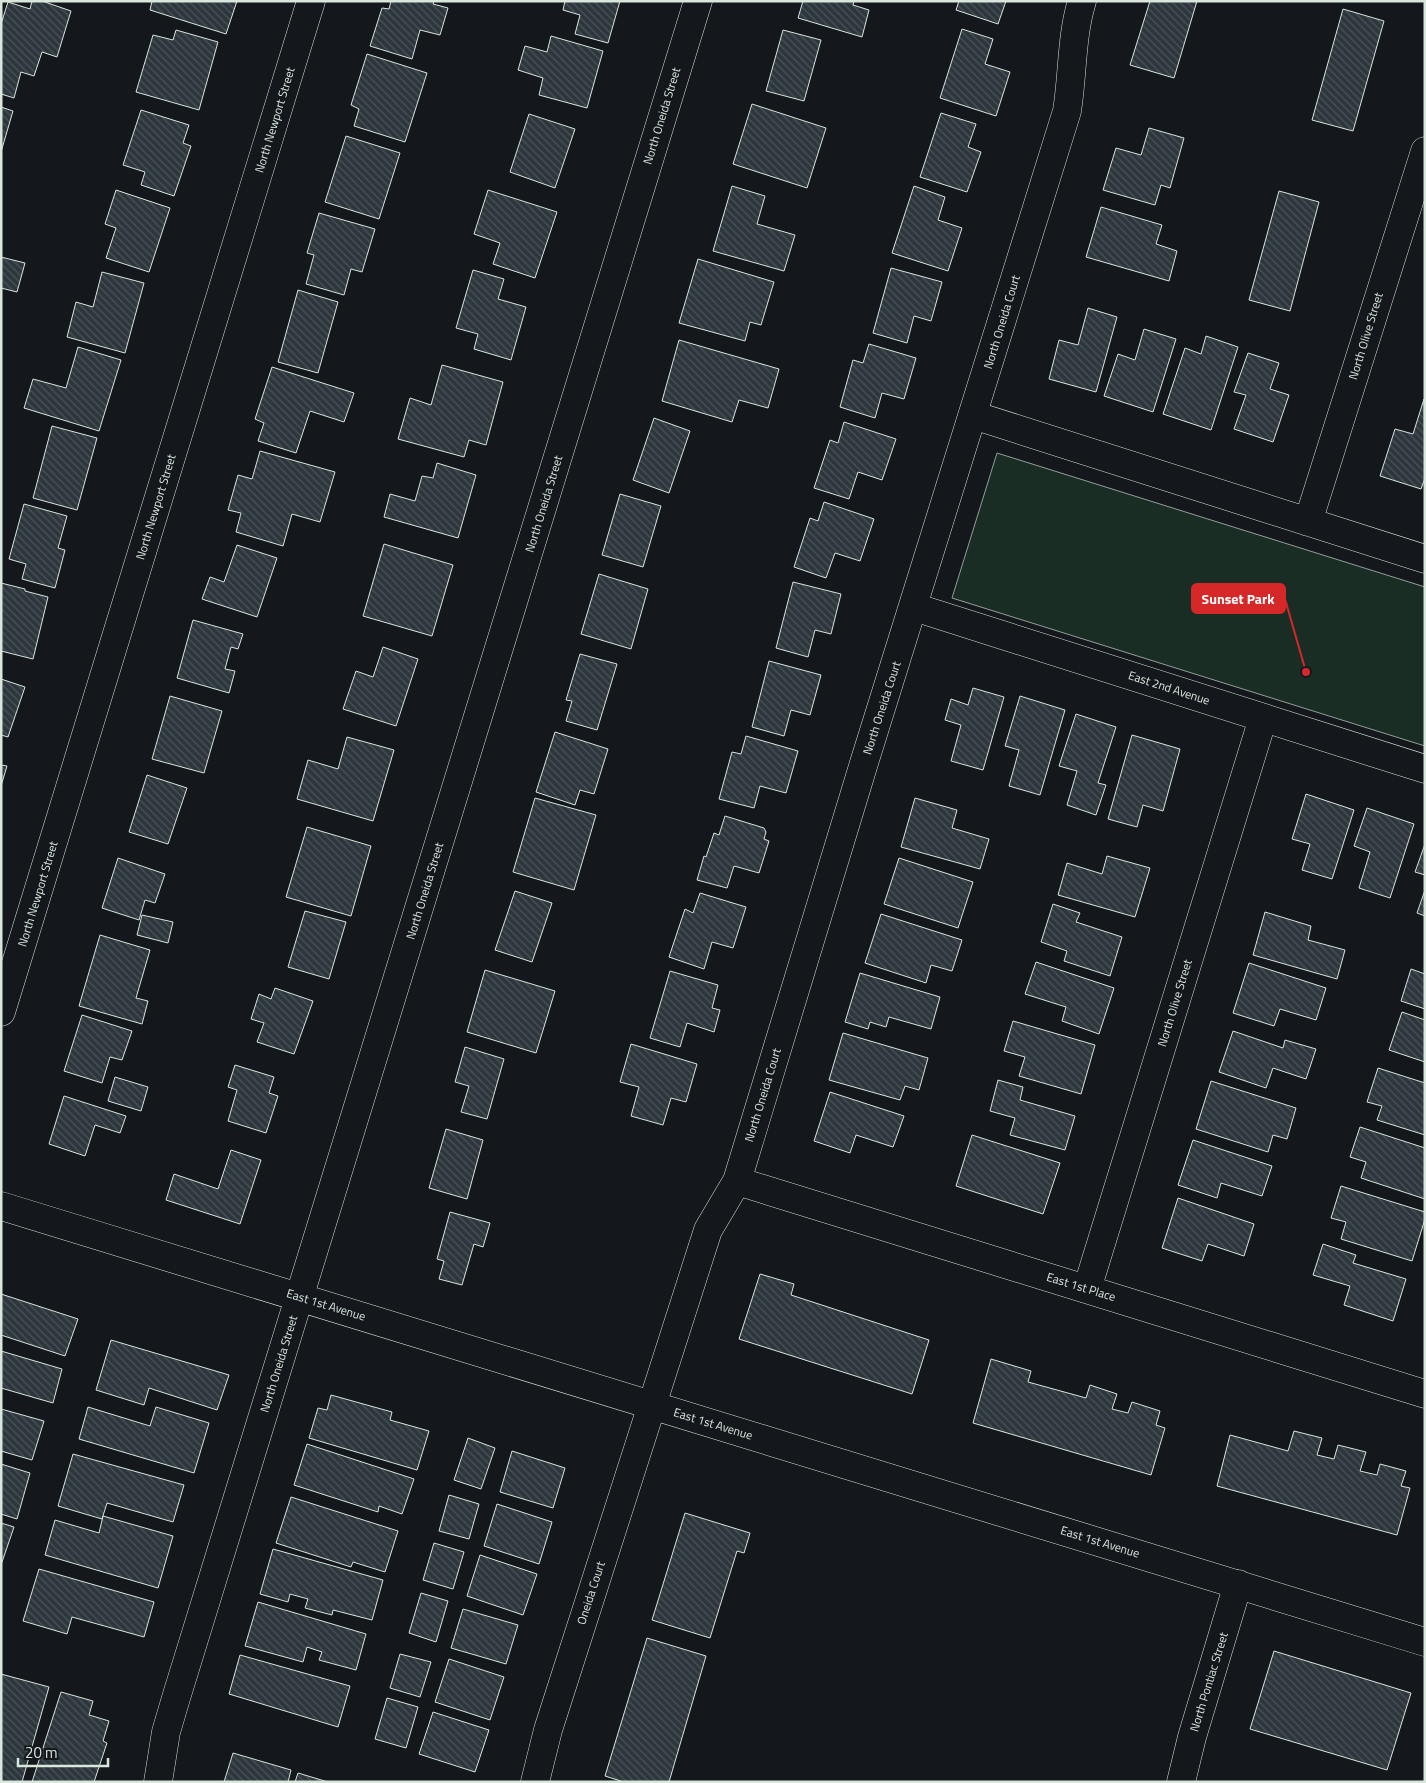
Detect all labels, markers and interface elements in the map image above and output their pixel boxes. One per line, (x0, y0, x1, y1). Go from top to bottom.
street label: North Newport Street (249, 64, 300, 175)
street label: North Oneida Street (638, 64, 686, 167)
street label: North Oneida Court (978, 272, 1025, 371)
street label: North Olive Street (1343, 289, 1388, 382)
street label: North Newport Street (130, 451, 181, 562)
street label: North Oneida Street (520, 452, 568, 555)
callout: Sunset Park (1192, 584, 1285, 613)
text: Sunset Park (1202, 588, 1275, 609)
street label: North Oneida Court (857, 658, 906, 757)
street label: East 2nd Avenue (1126, 665, 1212, 710)
street label: North Newport Street (12, 838, 63, 949)
street label: North Oneida Street (401, 839, 449, 942)
street label: North Olive Street (1152, 956, 1197, 1049)
street label: North Oneida Court (739, 1045, 786, 1144)
street label: East 1st Place (1044, 1267, 1118, 1306)
street label: East 1st Avenue (284, 1283, 368, 1326)
street label: North Oneida Street (255, 1312, 303, 1415)
street label: East 1st Avenue (671, 1402, 755, 1445)
street label: East 1st Avenue (1058, 1520, 1142, 1563)
street label: Oneida Court (571, 1558, 610, 1627)
street label: North Pontiac Street (1184, 1629, 1233, 1734)
scale bar (18, 1736, 108, 1768)
text: 20 m (25, 1741, 58, 1764)

